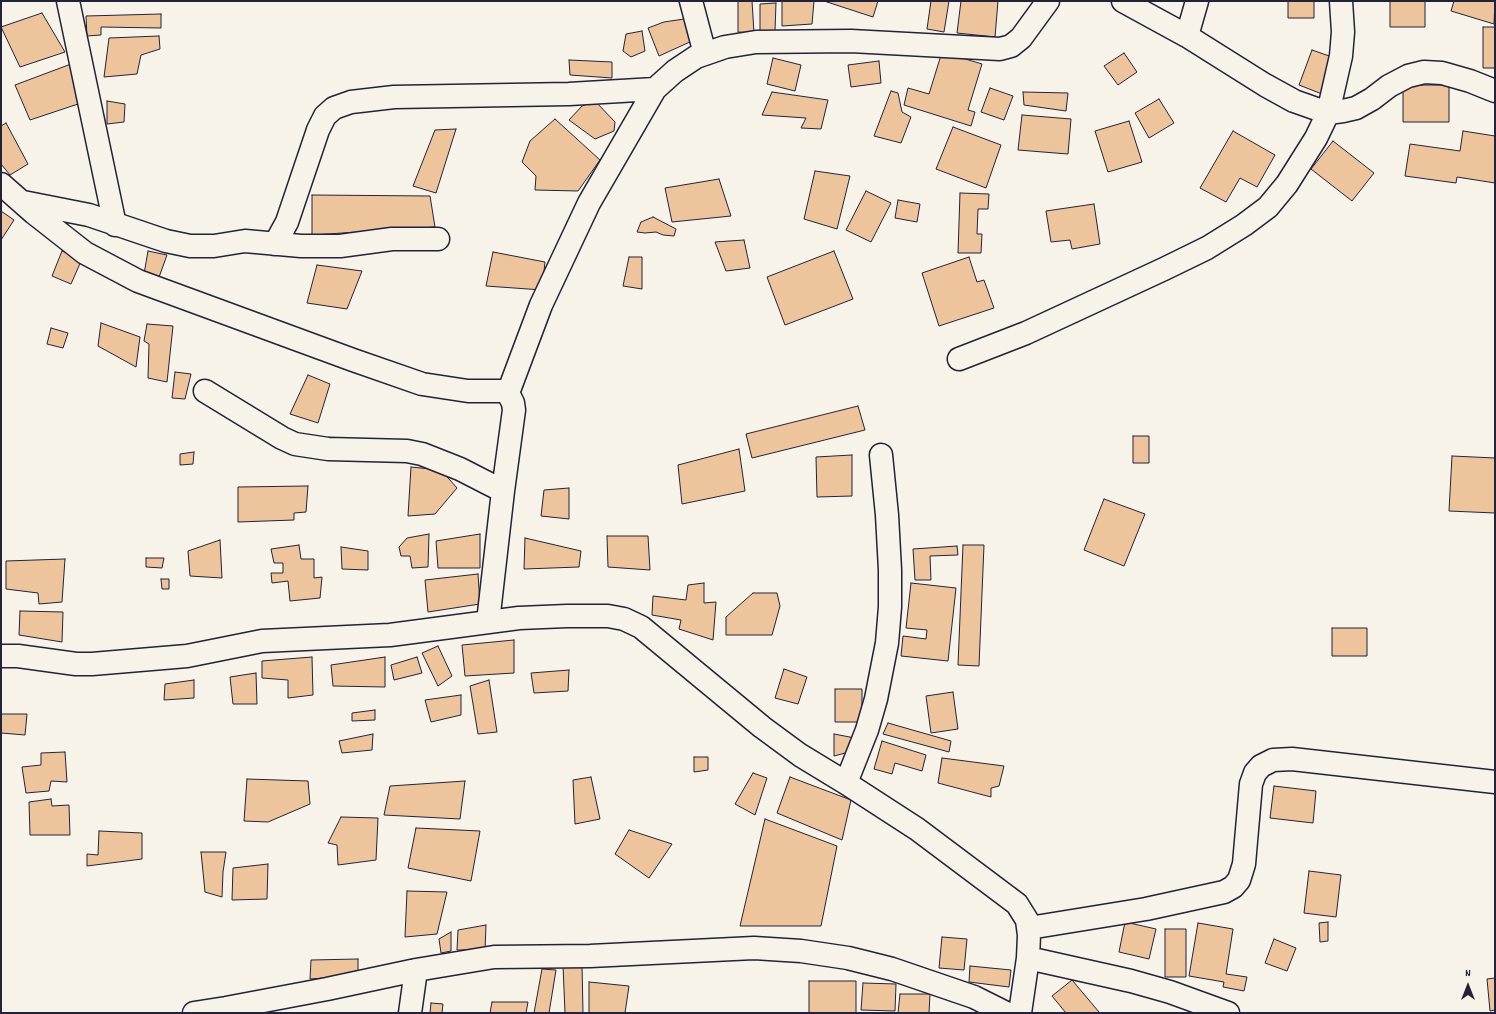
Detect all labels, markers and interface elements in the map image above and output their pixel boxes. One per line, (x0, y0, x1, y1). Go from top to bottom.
north arrow (1448, 966, 1488, 1006)
text: N (1465, 966, 1471, 982)

